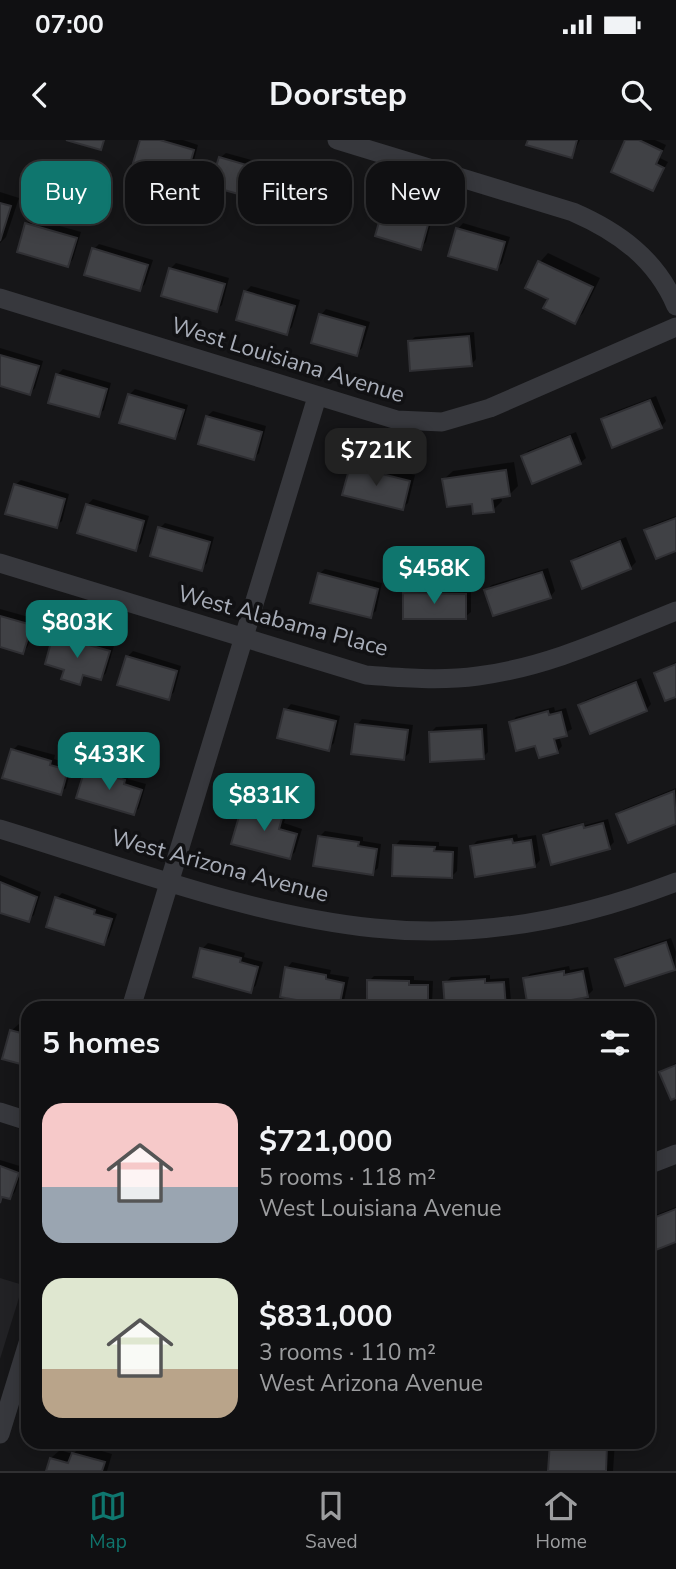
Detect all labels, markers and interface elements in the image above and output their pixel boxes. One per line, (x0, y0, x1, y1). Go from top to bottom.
text: 07:00 (35, 7, 104, 42)
text: Doorstep (269, 73, 407, 116)
icon: back (21, 76, 59, 114)
icon: search (617, 76, 655, 114)
chip: Buy (21, 161, 111, 224)
chip: Rent (125, 161, 224, 224)
chip: Filters (238, 161, 352, 224)
chip: New (366, 161, 465, 224)
street label: West Louisiana Avenue (167, 310, 409, 410)
pin: $721K (327, 428, 425, 488)
text: $721K (341, 435, 411, 466)
pin: $458K (385, 546, 483, 606)
text: $458K (399, 553, 469, 584)
street label: West Alabama Place (174, 578, 392, 664)
pin: $803K (28, 601, 126, 660)
text: $803K (42, 607, 112, 638)
pin: $433K (60, 732, 158, 792)
text: $433K (74, 739, 144, 770)
pin: $831K (215, 774, 313, 833)
text: $831K (229, 780, 299, 811)
street label: West Arizona Avenue (108, 822, 332, 910)
text: 5 homes (42, 1023, 160, 1064)
icon: filters (596, 1024, 634, 1062)
text: $721,000 (259, 1121, 392, 1162)
icon: home (98, 1131, 182, 1215)
text: 5 rooms · 118 m² (259, 1162, 436, 1193)
text: West Louisiana Avenue (259, 1193, 502, 1224)
text: $831,000 (259, 1296, 392, 1337)
icon: home (98, 1306, 182, 1390)
text: 3 rooms · 110 m² (259, 1337, 436, 1368)
text: West Arizona Avenue (259, 1368, 483, 1399)
tab: Map (89, 1487, 127, 1555)
tab: Saved (305, 1487, 358, 1555)
tab: Home (536, 1487, 587, 1555)

